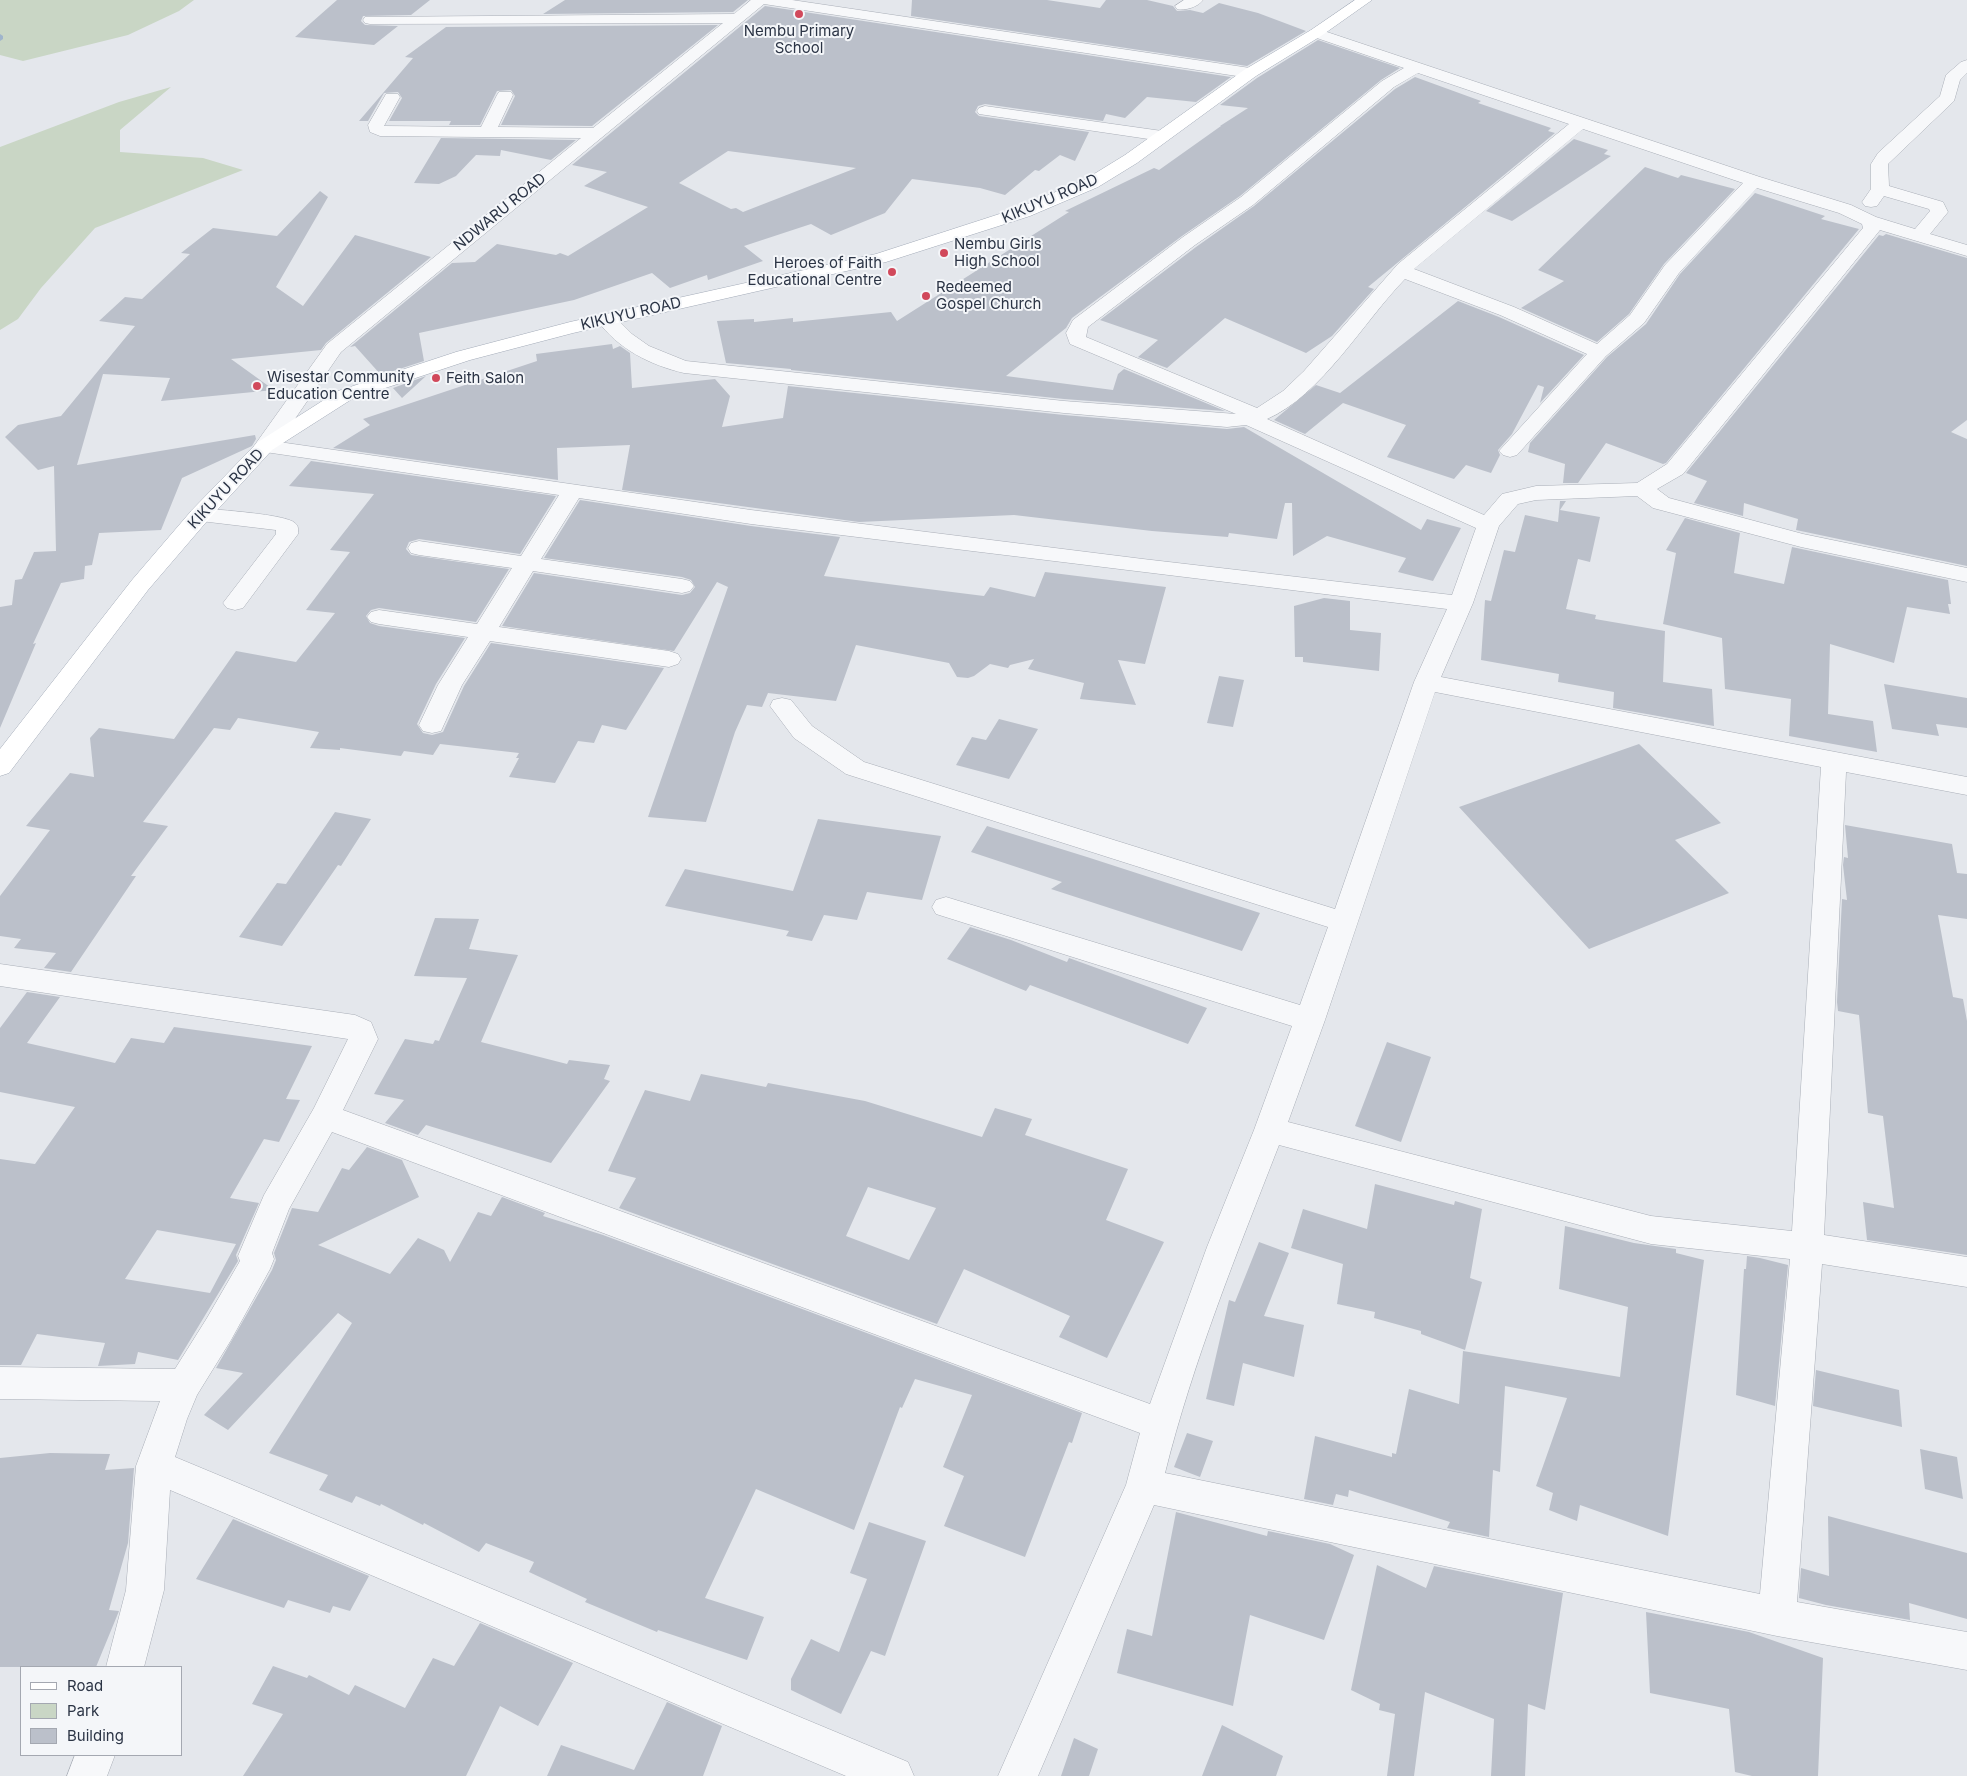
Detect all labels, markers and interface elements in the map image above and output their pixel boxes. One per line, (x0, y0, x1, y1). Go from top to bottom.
marker: Nembu Primary School (793, 8, 805, 20)
place label: Nembu Primary School (744, 22, 854, 57)
street label: NDWARU ROAD (450, 169, 550, 255)
street label: KIKUYU ROAD (999, 171, 1101, 227)
place label: Nembu Girls High School (954, 235, 1042, 270)
marker: Nembu Girls High School (938, 247, 950, 259)
place label: Heroes of Faith Educational Centre (748, 254, 882, 289)
marker: Heroes of Faith Educational Centre (886, 266, 898, 278)
place label: Redeemed Gospel Church (936, 278, 1041, 313)
marker: Redeemed Gospel Church (920, 290, 932, 302)
street label: KIKUYU ROAD (579, 294, 683, 334)
place label: Wisestar Community Education Centre (267, 368, 414, 403)
place label: Feith Salon (446, 369, 524, 387)
marker: Feith Salon (430, 372, 442, 384)
marker: Wisestar Community Education Centre (251, 380, 263, 392)
street label: KIKUYU ROAD (184, 445, 268, 533)
legend (20, 1666, 182, 1756)
text: Road (67, 1676, 103, 1695)
text: Park (67, 1701, 99, 1720)
text: Building (67, 1726, 124, 1745)

